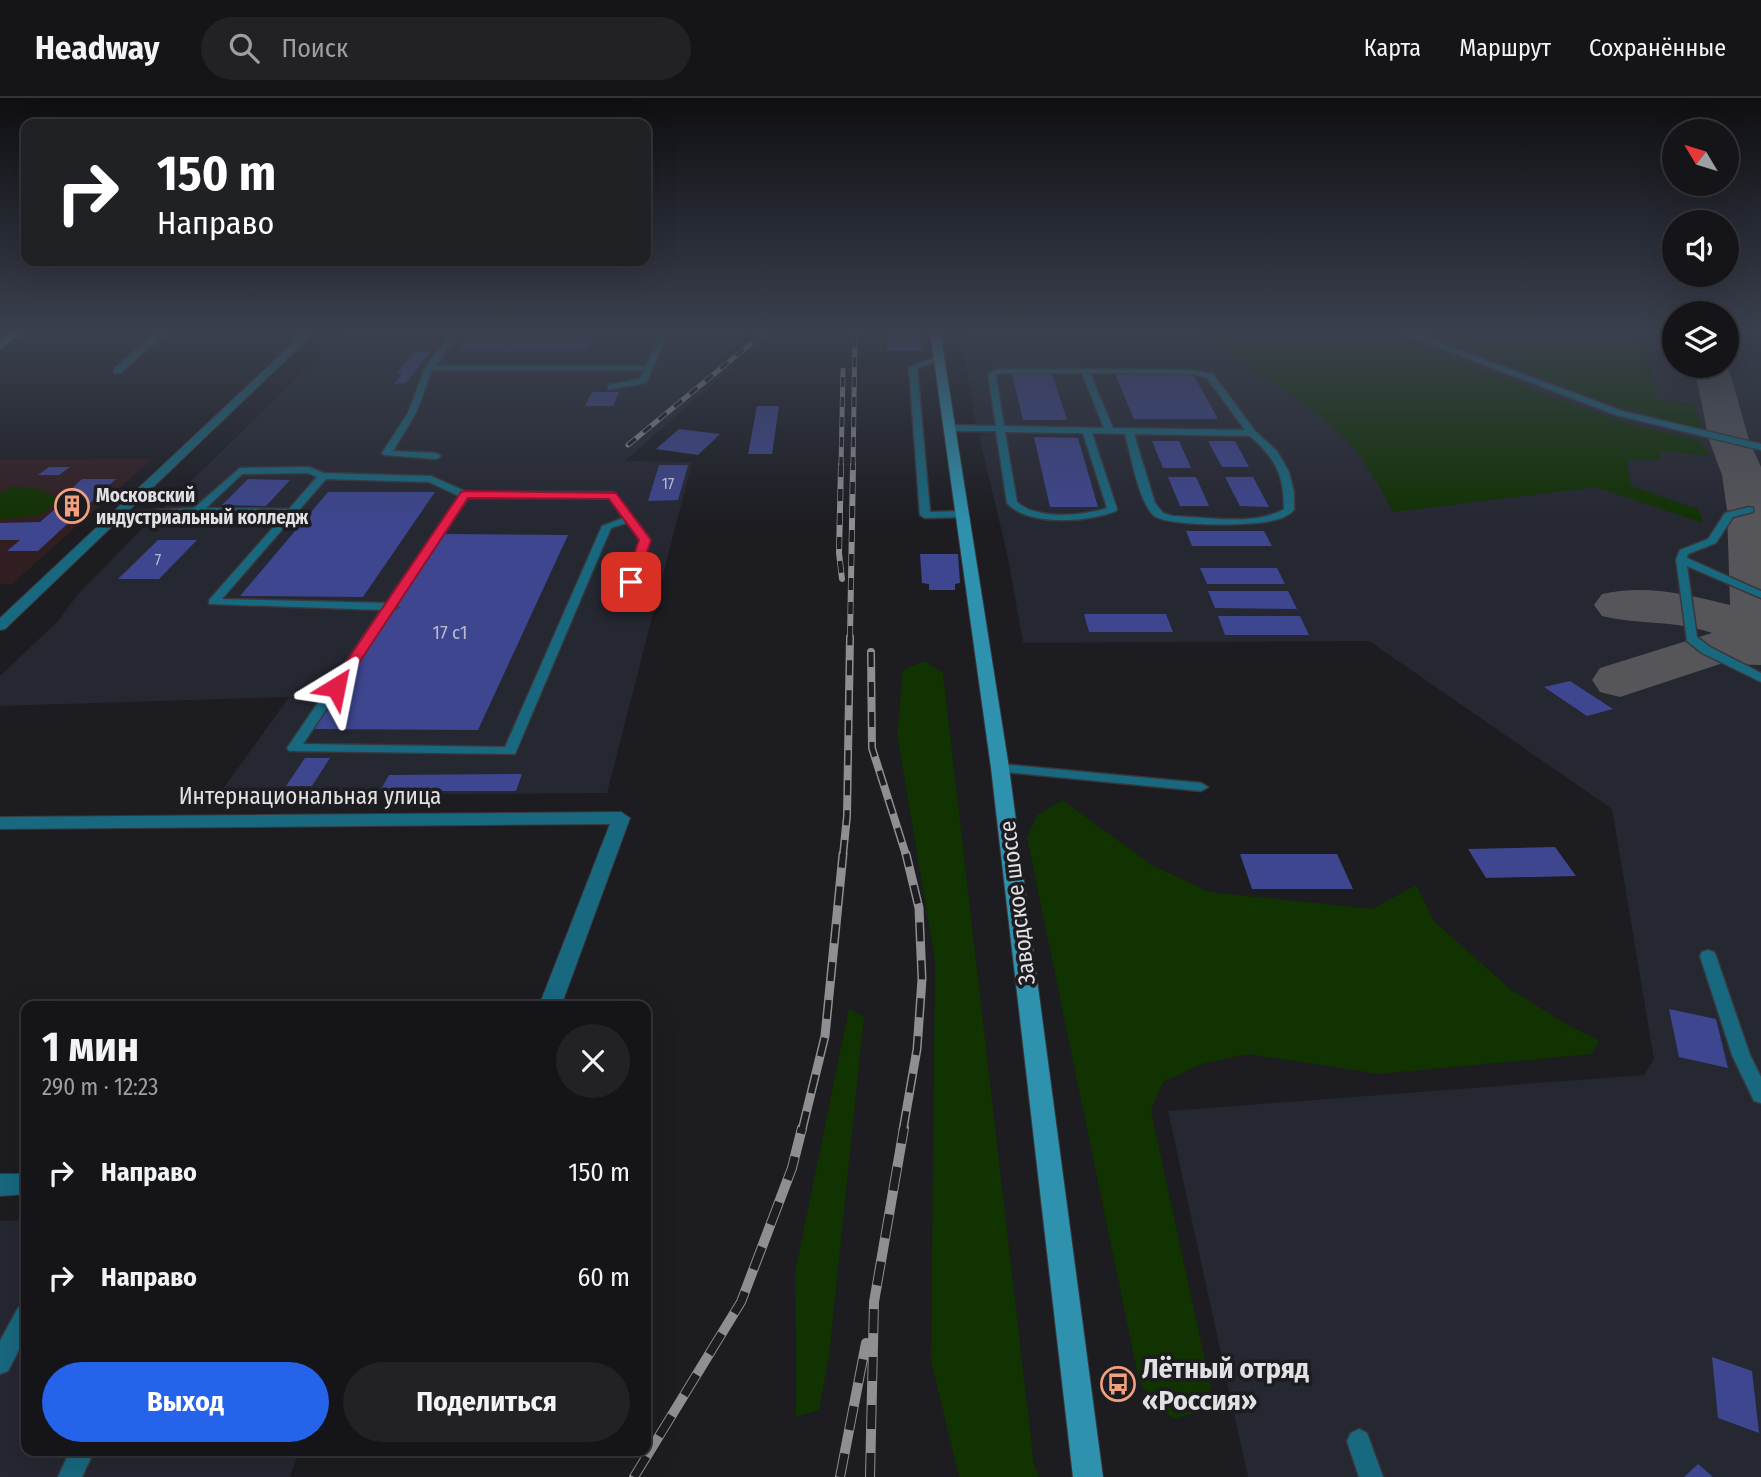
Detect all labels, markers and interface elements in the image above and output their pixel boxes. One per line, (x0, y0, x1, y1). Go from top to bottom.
search box (201, 17, 691, 80)
text: Headway (35, 28, 159, 68)
icon: search (225, 29, 263, 67)
text: Поиск (281, 33, 348, 64)
text: Карта (1364, 34, 1421, 62)
text: Маршрут (1459, 34, 1551, 62)
text: Сохранённые (1589, 34, 1726, 62)
north arrow (1662, 119, 1740, 196)
map controls (1662, 119, 1739, 378)
text: 150 m (157, 144, 276, 203)
icon: right (42, 147, 133, 238)
text: Направо (157, 204, 274, 242)
button: sound (1662, 210, 1739, 287)
button: layers (1662, 301, 1739, 378)
house number: 17 (662, 474, 675, 493)
place label: Московский индустриальный колледж (96, 484, 308, 529)
building icon: Московский индустриальный колледж (53, 487, 91, 525)
house number: 7 (155, 550, 162, 569)
pin (601, 552, 661, 612)
icon: arrive (612, 563, 650, 601)
house number: 17 с1 (433, 621, 467, 644)
position arrow (299, 650, 373, 724)
street label: Интернациональная улица (179, 782, 441, 810)
street label: Заводское шоссе (993, 819, 1041, 987)
text: 1 мин (42, 1022, 139, 1072)
button: close (556, 1024, 630, 1098)
text: 290 m · 12:23 (42, 1073, 158, 1101)
icon: right (42, 1154, 80, 1192)
text: Направо (101, 1157, 197, 1188)
text: 150 m (568, 1157, 630, 1188)
icon: right (42, 1259, 80, 1297)
text: Направо (101, 1262, 197, 1293)
text: 60 m (577, 1262, 630, 1293)
place label: Лётный отряд «Россия» (1142, 1352, 1309, 1417)
button: Выход (42, 1362, 329, 1442)
button: Поделиться (343, 1362, 630, 1442)
bus stop icon: Лётный отряд «Россия» (1099, 1365, 1137, 1403)

